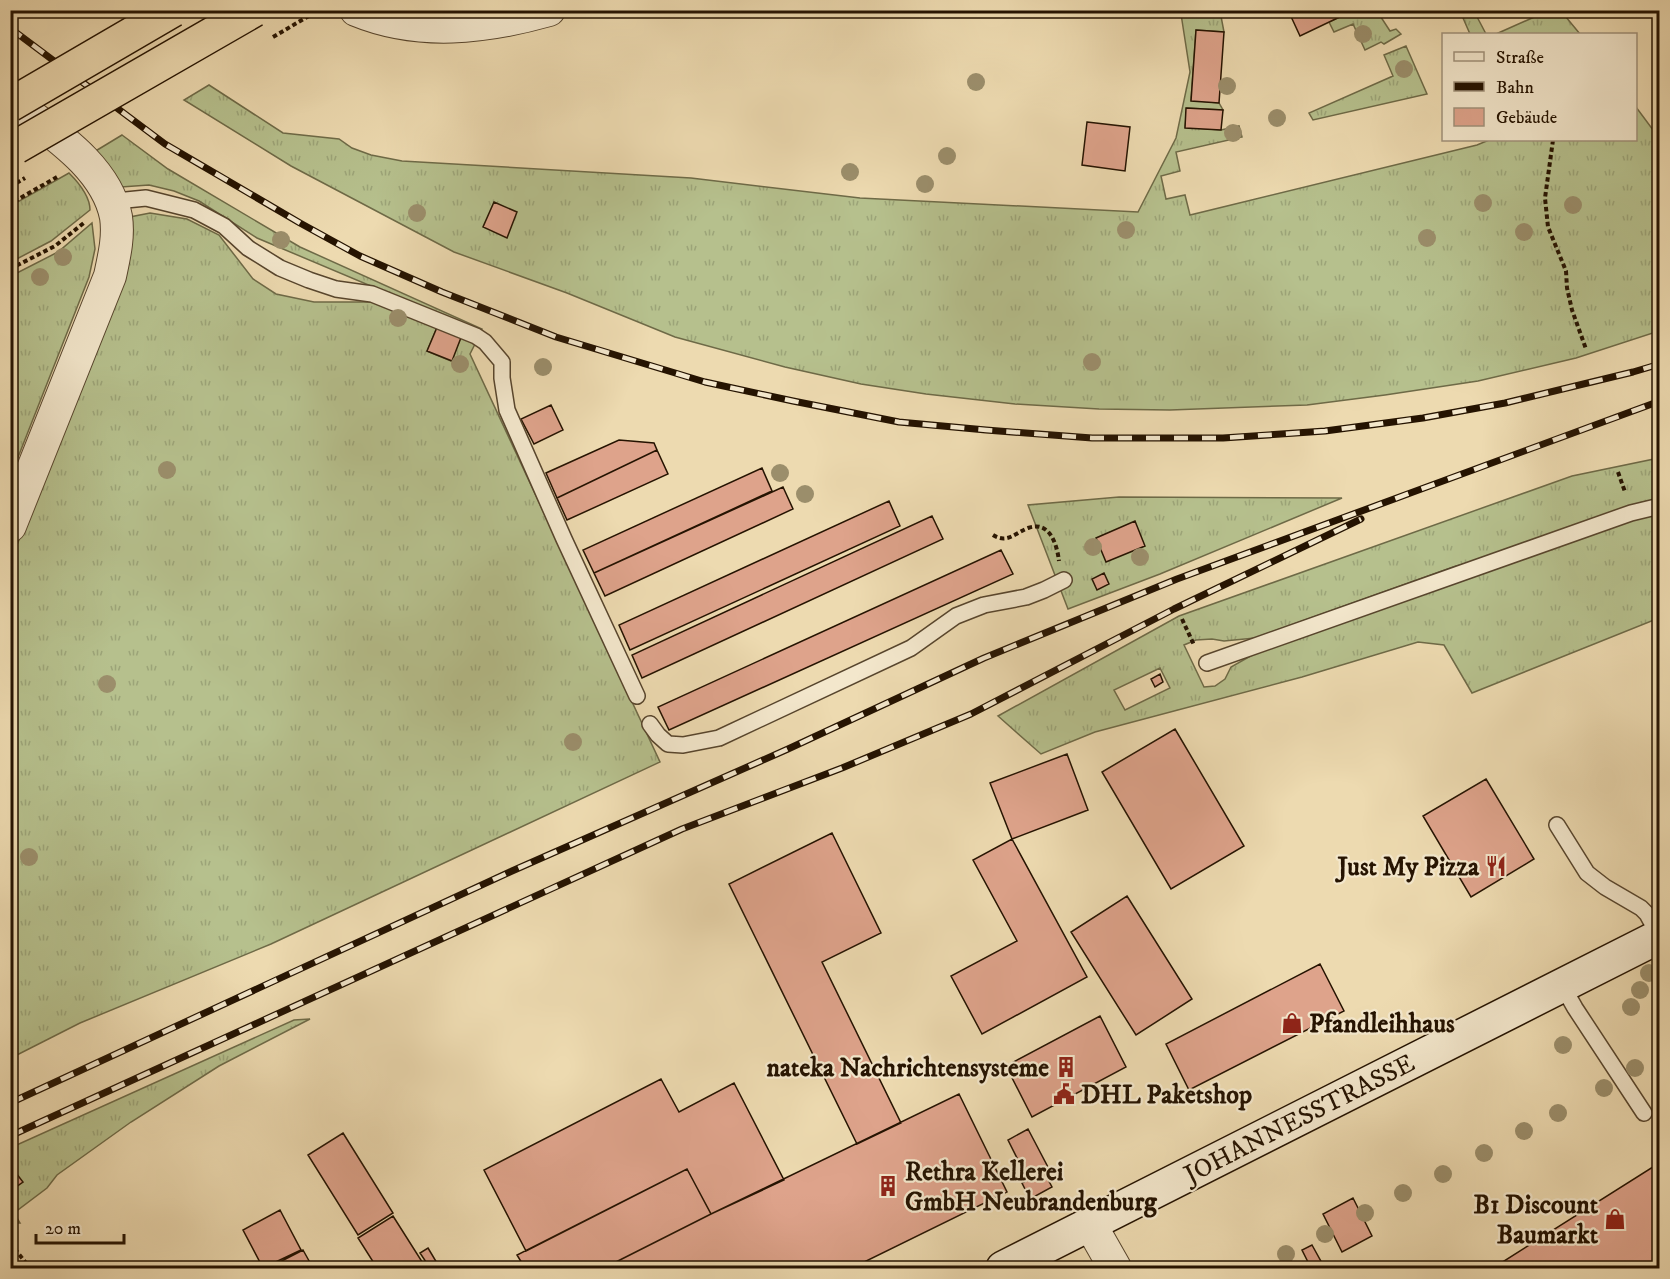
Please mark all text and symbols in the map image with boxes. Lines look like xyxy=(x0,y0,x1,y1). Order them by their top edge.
legend xyxy=(1442,33,1637,141)
text: Straße xyxy=(1496,47,1544,69)
text: Bahn xyxy=(1496,77,1534,99)
text: Gebäude xyxy=(1496,107,1557,129)
place label: Just My Pizza xyxy=(1334,851,1480,884)
restaurant icon: Just My Pizza xyxy=(1484,854,1508,878)
place label: Pfandleihhaus xyxy=(1309,1008,1455,1041)
shop icon: Pfandleihhaus xyxy=(1280,1011,1304,1035)
street label: JOHANNESSTRASSE xyxy=(1177,1047,1420,1193)
place label: nateka Nachrichtensysteme xyxy=(766,1052,1049,1085)
building icon: nateka Nachrichtensysteme xyxy=(1054,1055,1078,1079)
place label: DHL Paketshop xyxy=(1081,1079,1252,1112)
public building icon: DHL Paketshop xyxy=(1052,1082,1076,1106)
place label: Rethra Kellerei GmbH Neubrandenburg xyxy=(905,1156,1158,1219)
building icon: Rethra Kellerei GmbH Neubrandenburg xyxy=(876,1174,900,1198)
place label: B1 Discount Baumarkt xyxy=(1473,1189,1599,1252)
scale bar xyxy=(36,1207,124,1245)
shop icon: B1 Discount Baumarkt xyxy=(1603,1207,1627,1231)
text: 20 m xyxy=(45,1218,81,1240)

